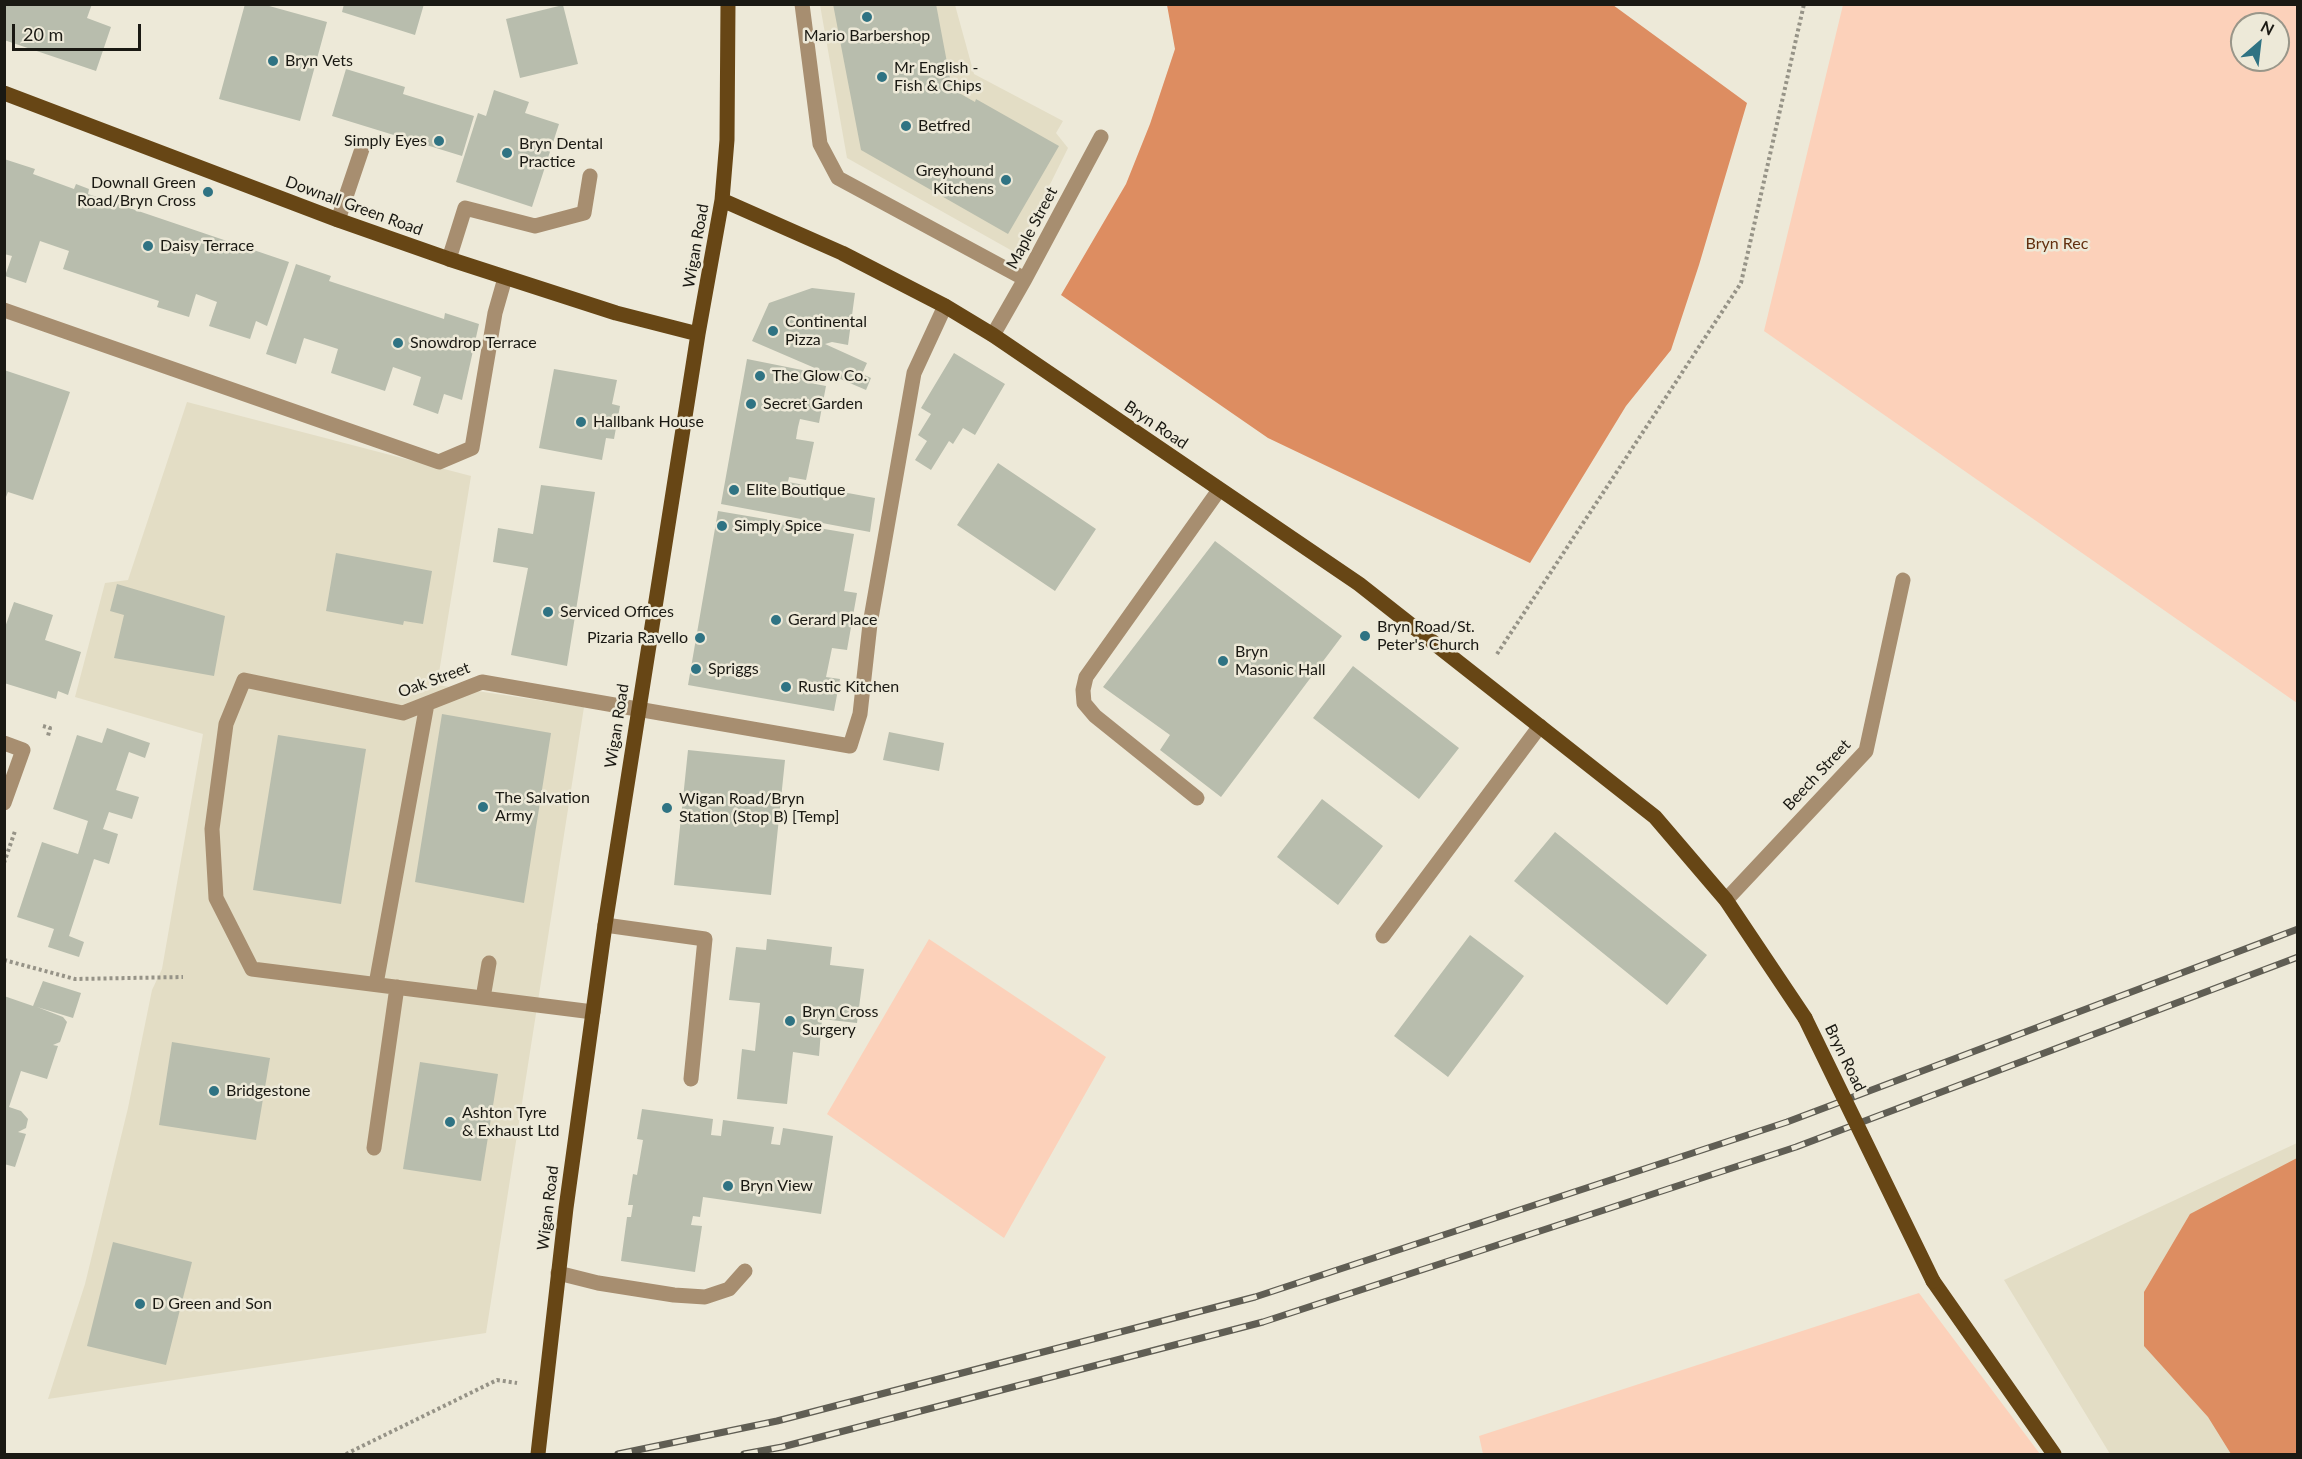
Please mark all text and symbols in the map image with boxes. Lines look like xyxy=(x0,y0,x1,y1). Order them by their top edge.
marker: Mario Barbershop xyxy=(860,10,874,24)
scale bar xyxy=(15,12,144,50)
north arrow xyxy=(2230,12,2290,72)
text: N xyxy=(2258,16,2278,39)
text: 20 m xyxy=(23,23,63,45)
place label: Mario Barbershop xyxy=(804,26,930,46)
place label: Bryn Vets xyxy=(285,51,353,71)
marker: Bryn Vets xyxy=(266,54,280,68)
place label: Mr English - Fish & Chips xyxy=(894,58,982,96)
marker: Mr English - Fish & Chips xyxy=(875,70,889,84)
place label: Betfred xyxy=(918,116,971,136)
marker: Betfred xyxy=(899,119,913,133)
place label: Simply Eyes xyxy=(344,131,427,151)
marker: Simply Eyes xyxy=(432,134,446,148)
place label: Bryn Dental Practice xyxy=(519,134,603,172)
marker: Bryn Dental Practice xyxy=(500,146,514,160)
place label: Greyhound Kitchens xyxy=(916,161,994,199)
street label: Downall Green Road xyxy=(283,172,425,240)
place label: Downall Green Road/Bryn Cross xyxy=(77,173,196,211)
marker: Greyhound Kitchens xyxy=(999,173,1013,187)
street label: Maple Street xyxy=(1002,184,1062,272)
marker: Downall Green Road/Bryn Cross xyxy=(201,185,215,199)
street label: Wigan Road xyxy=(679,202,713,290)
park label: Bryn Rec xyxy=(2026,234,2088,254)
place label: Daisy Terrace xyxy=(160,236,254,256)
marker: Daisy Terrace xyxy=(141,239,155,253)
place label: Continental Pizza xyxy=(785,312,867,350)
marker: Continental Pizza xyxy=(766,324,780,338)
place label: Snowdrop Terrace xyxy=(410,333,537,353)
marker: Snowdrop Terrace xyxy=(391,336,405,350)
place label: The Glow Co. xyxy=(772,366,867,386)
marker: The Glow Co. xyxy=(753,369,767,383)
place label: Secret Garden xyxy=(763,394,863,414)
marker: Secret Garden xyxy=(744,397,758,411)
street label: Bryn Road xyxy=(1120,397,1192,453)
place label: Hallbank House xyxy=(593,412,704,432)
marker: Hallbank House xyxy=(574,415,588,429)
place label: Elite Boutique xyxy=(746,480,845,500)
marker: Elite Boutique xyxy=(727,483,741,497)
place label: Simply Spice xyxy=(734,516,822,536)
marker: Simply Spice xyxy=(715,519,729,533)
place label: Serviced Offices xyxy=(560,602,674,622)
marker: Serviced Offices xyxy=(541,605,555,619)
place label: Gerard Place xyxy=(788,610,877,630)
marker: Gerard Place xyxy=(769,613,783,627)
place label: Bryn Road/St. Peter's Church xyxy=(1377,617,1479,655)
place label: Pizaria Ravello xyxy=(587,628,688,648)
marker: Bryn Road/St. Peter's Church xyxy=(1358,629,1372,643)
marker: Pizaria Ravello xyxy=(693,631,707,645)
place label: Bryn Masonic Hall xyxy=(1235,642,1326,680)
marker: Bryn Masonic Hall xyxy=(1216,654,1230,668)
street label: Oak Street xyxy=(396,658,472,702)
place label: Spriggs xyxy=(708,659,759,679)
marker: Spriggs xyxy=(689,662,703,676)
place label: Rustic Kitchen xyxy=(798,677,899,697)
marker: Rustic Kitchen xyxy=(779,680,793,694)
street label: Wigan Road xyxy=(601,682,633,770)
street label: Beech Street xyxy=(1779,736,1855,814)
place label: The Salvation Army xyxy=(495,788,590,826)
place label: Wigan Road/Bryn Station (Stop B) [Temp] xyxy=(679,789,839,827)
marker: The Salvation Army xyxy=(476,800,490,814)
marker: Wigan Road/Bryn Station (Stop B) [Temp] xyxy=(660,801,674,815)
place label: Bryn Cross Surgery xyxy=(802,1002,878,1040)
marker: Bryn Cross Surgery xyxy=(783,1014,797,1028)
street label: Bryn Road xyxy=(1820,1021,1870,1095)
place label: Bridgestone xyxy=(226,1081,311,1101)
marker: Bridgestone xyxy=(207,1084,221,1098)
place label: Ashton Tyre & Exhaust Ltd xyxy=(462,1103,559,1141)
marker: Ashton Tyre & Exhaust Ltd xyxy=(443,1115,457,1129)
street label: Wigan Road xyxy=(533,1165,563,1251)
place label: Bryn View xyxy=(740,1176,813,1196)
marker: Bryn View xyxy=(721,1179,735,1193)
place label: D Green and Son xyxy=(152,1294,272,1314)
marker: D Green and Son xyxy=(133,1297,147,1311)

